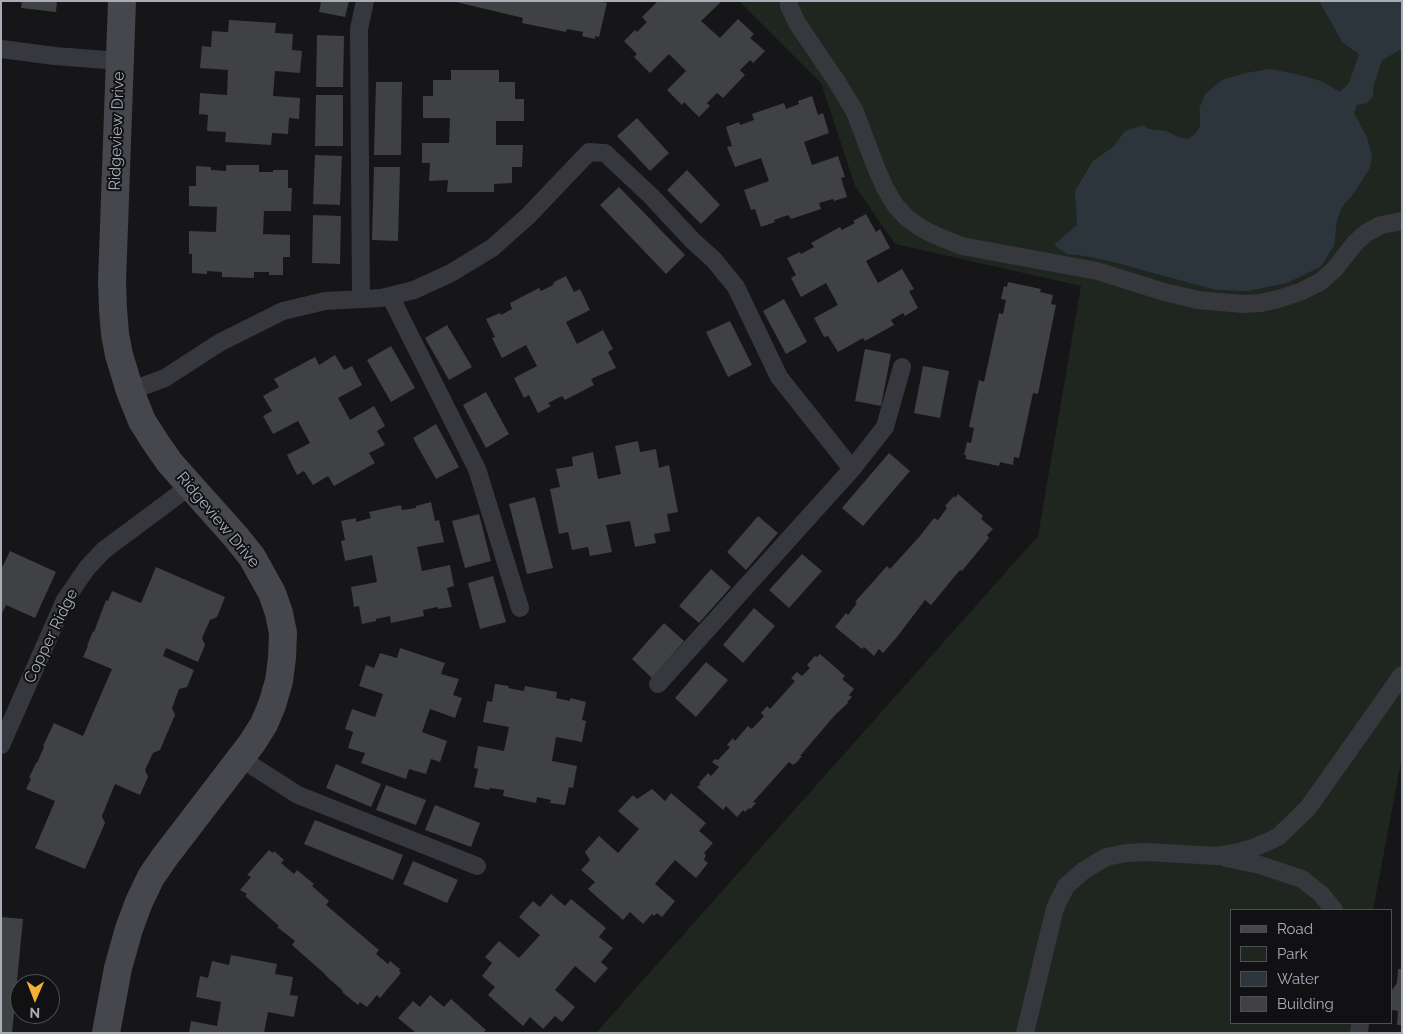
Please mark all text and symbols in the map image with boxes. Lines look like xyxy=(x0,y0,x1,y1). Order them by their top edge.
street label: Ridgeview Drive xyxy=(105,71,129,191)
street label: Ridgeview Drive xyxy=(172,468,264,572)
street label: Copper Ridge xyxy=(20,586,82,686)
legend xyxy=(1230,909,1393,1024)
text: Road xyxy=(1277,920,1313,938)
text: Park xyxy=(1277,945,1308,963)
text: Water xyxy=(1277,970,1319,988)
north arrow xyxy=(10,974,60,1024)
text: Building xyxy=(1277,995,1334,1013)
text: N xyxy=(29,1005,40,1021)

